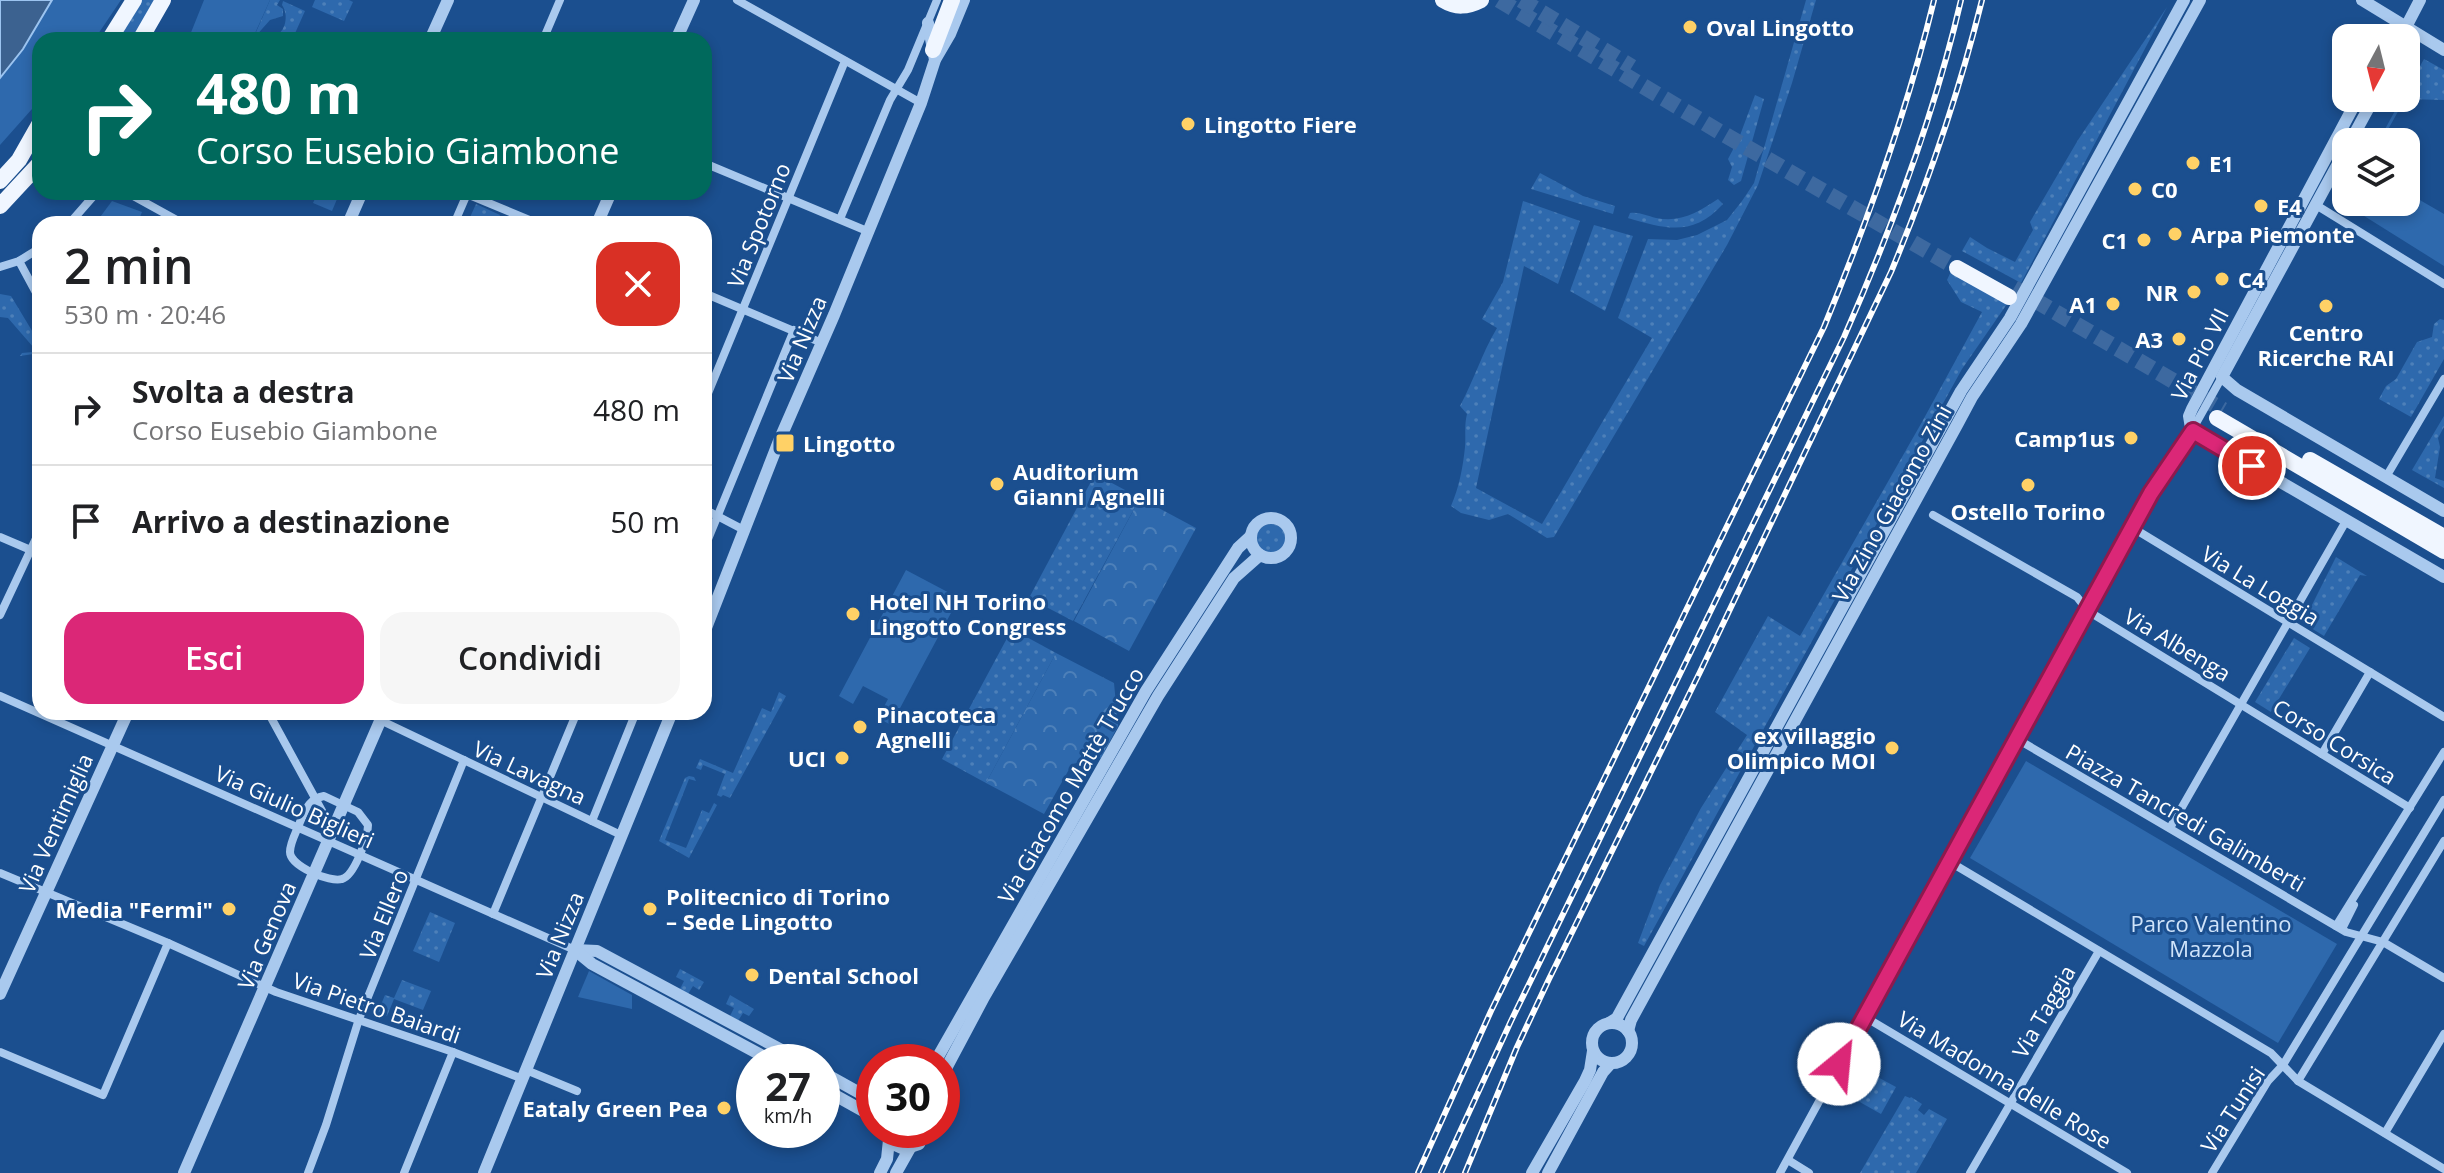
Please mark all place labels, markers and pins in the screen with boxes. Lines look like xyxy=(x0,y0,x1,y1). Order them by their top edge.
place label: Oval Lingotto xyxy=(1706,12,1854,42)
marker: Oval Lingotto xyxy=(1681,18,1699,36)
place label: Lingotto Fiere xyxy=(1204,109,1357,139)
marker: Lingotto Fiere xyxy=(1179,115,1197,133)
place label: E1 xyxy=(2209,148,2234,178)
marker: E1 xyxy=(2184,154,2202,172)
place label: C0 xyxy=(2151,174,2178,204)
marker: C0 xyxy=(2126,180,2144,198)
place label: E4 xyxy=(2277,191,2302,221)
marker: E4 xyxy=(2252,197,2270,215)
place label: Arpa Piemonte xyxy=(2191,219,2355,249)
place label: C1 xyxy=(2101,225,2128,255)
marker: Arpa Piemonte xyxy=(2166,225,2184,243)
marker: C1 xyxy=(2135,231,2153,249)
place label: C4 xyxy=(2238,264,2265,294)
marker: C4 xyxy=(2213,270,2231,288)
place label: NR xyxy=(2146,277,2178,307)
marker: NR xyxy=(2185,283,2203,301)
place label: A1 xyxy=(2069,289,2097,319)
marker: A1 xyxy=(2104,295,2122,313)
marker: Centro Ricerche RAI xyxy=(2317,297,2335,315)
place label: Centro Ricerche RAI xyxy=(2257,317,2395,372)
place label: A3 xyxy=(2135,324,2163,354)
marker: A3 xyxy=(2170,330,2188,348)
place label: Camp1us xyxy=(2014,423,2115,453)
place label: Lingotto xyxy=(803,428,895,458)
marker: Camp1us xyxy=(2122,429,2140,447)
marker: Lingotto xyxy=(774,432,796,454)
pin xyxy=(2218,432,2286,500)
place label: Auditorium Gianni Agnelli xyxy=(1013,456,1166,511)
marker: Auditorium Gianni Agnelli xyxy=(988,475,1006,493)
marker: Ostello Torino xyxy=(2019,476,2037,494)
place label: Ostello Torino xyxy=(1951,496,2105,526)
place label: Hotel NH Torino Lingotto Congress xyxy=(869,586,1067,641)
marker: Hotel NH Torino Lingotto Congress xyxy=(844,605,862,623)
place label: Pinacoteca Agnelli xyxy=(876,699,996,754)
marker: Pinacoteca Agnelli xyxy=(851,718,869,736)
place label: ex villaggio Olimpico MOI xyxy=(1727,720,1876,775)
marker: ex villaggio Olimpico MOI xyxy=(1883,739,1901,757)
place label: UCI xyxy=(788,743,826,773)
marker: UCI xyxy=(833,749,851,767)
place label: Politecnico di Torino – Sede Lingotto xyxy=(666,881,890,936)
place label: Media "Fermi" xyxy=(55,894,213,924)
marker: Media "Fermi" xyxy=(220,900,238,918)
marker: Politecnico di Torino – Sede Lingotto xyxy=(641,900,659,918)
place label: Dental School xyxy=(768,960,919,990)
marker: Dental School xyxy=(743,966,761,984)
place label: Eataly Green Pea xyxy=(522,1093,708,1123)
marker: Eataly Green Pea xyxy=(715,1099,733,1117)

